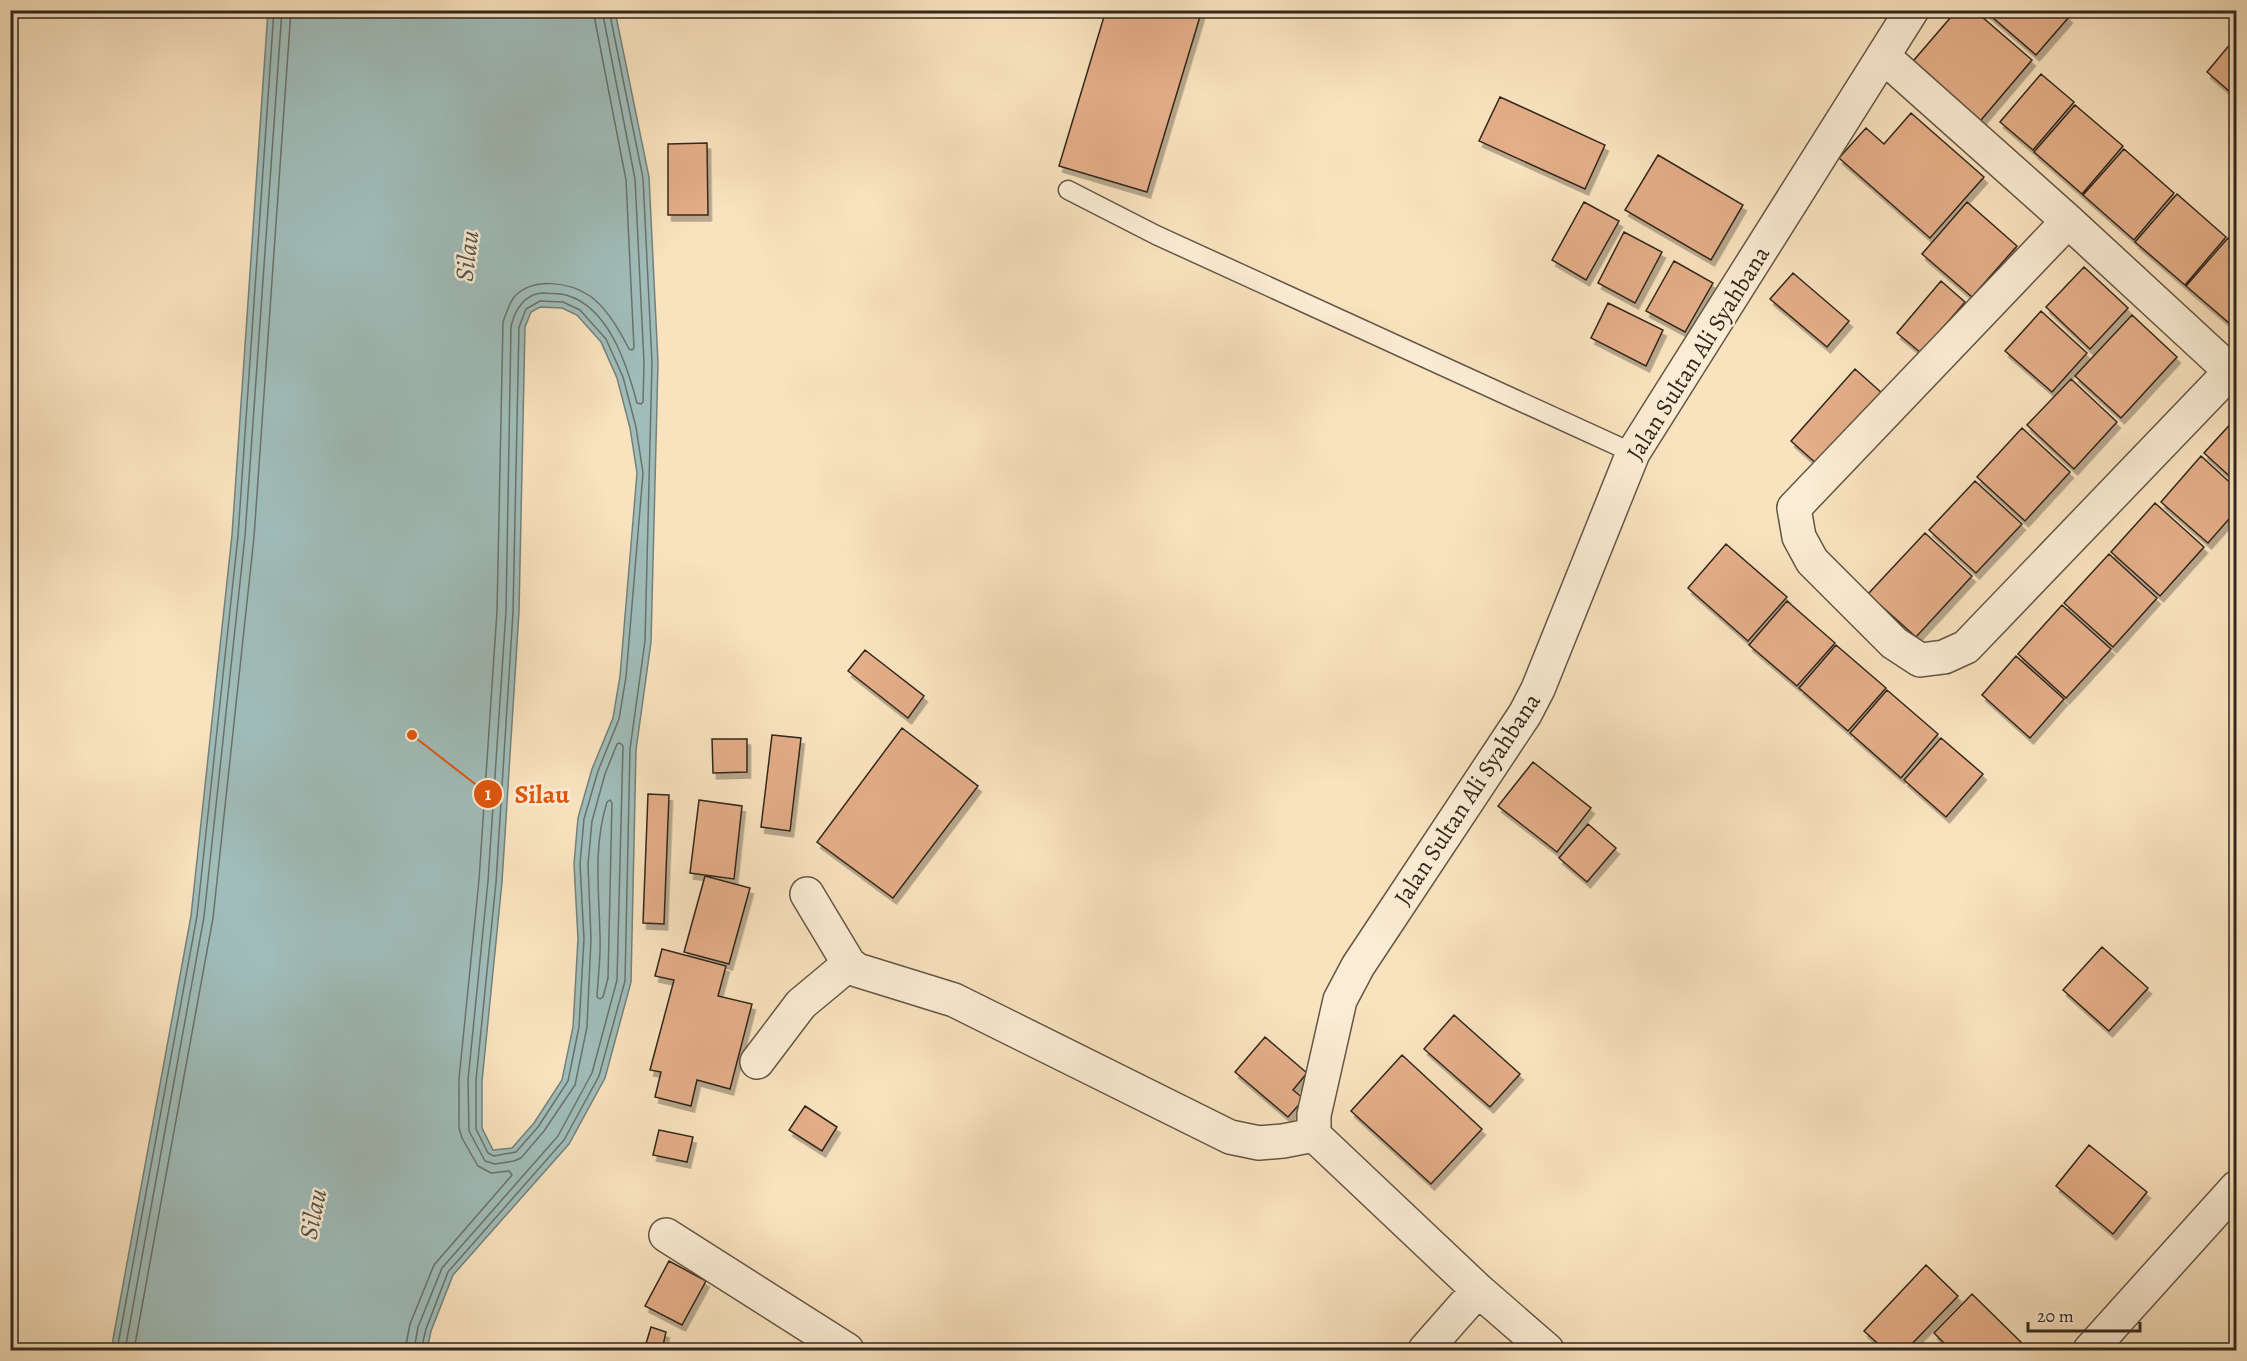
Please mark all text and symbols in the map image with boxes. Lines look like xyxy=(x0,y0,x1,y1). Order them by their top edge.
water label: Silau xyxy=(447,228,488,283)
street label: Jalan Sultan Ali Syahbana xyxy=(1619,239,1777,466)
street label: Jalan Sultan Ali Syahbana xyxy=(1386,686,1548,911)
callout: Silau xyxy=(473,772,582,816)
text: Silau xyxy=(515,777,570,812)
text: 1 xyxy=(485,782,492,806)
water label: Silau xyxy=(291,1185,335,1243)
scale bar xyxy=(2028,1295,2140,1333)
text: 20 m xyxy=(2037,1304,2074,1328)

